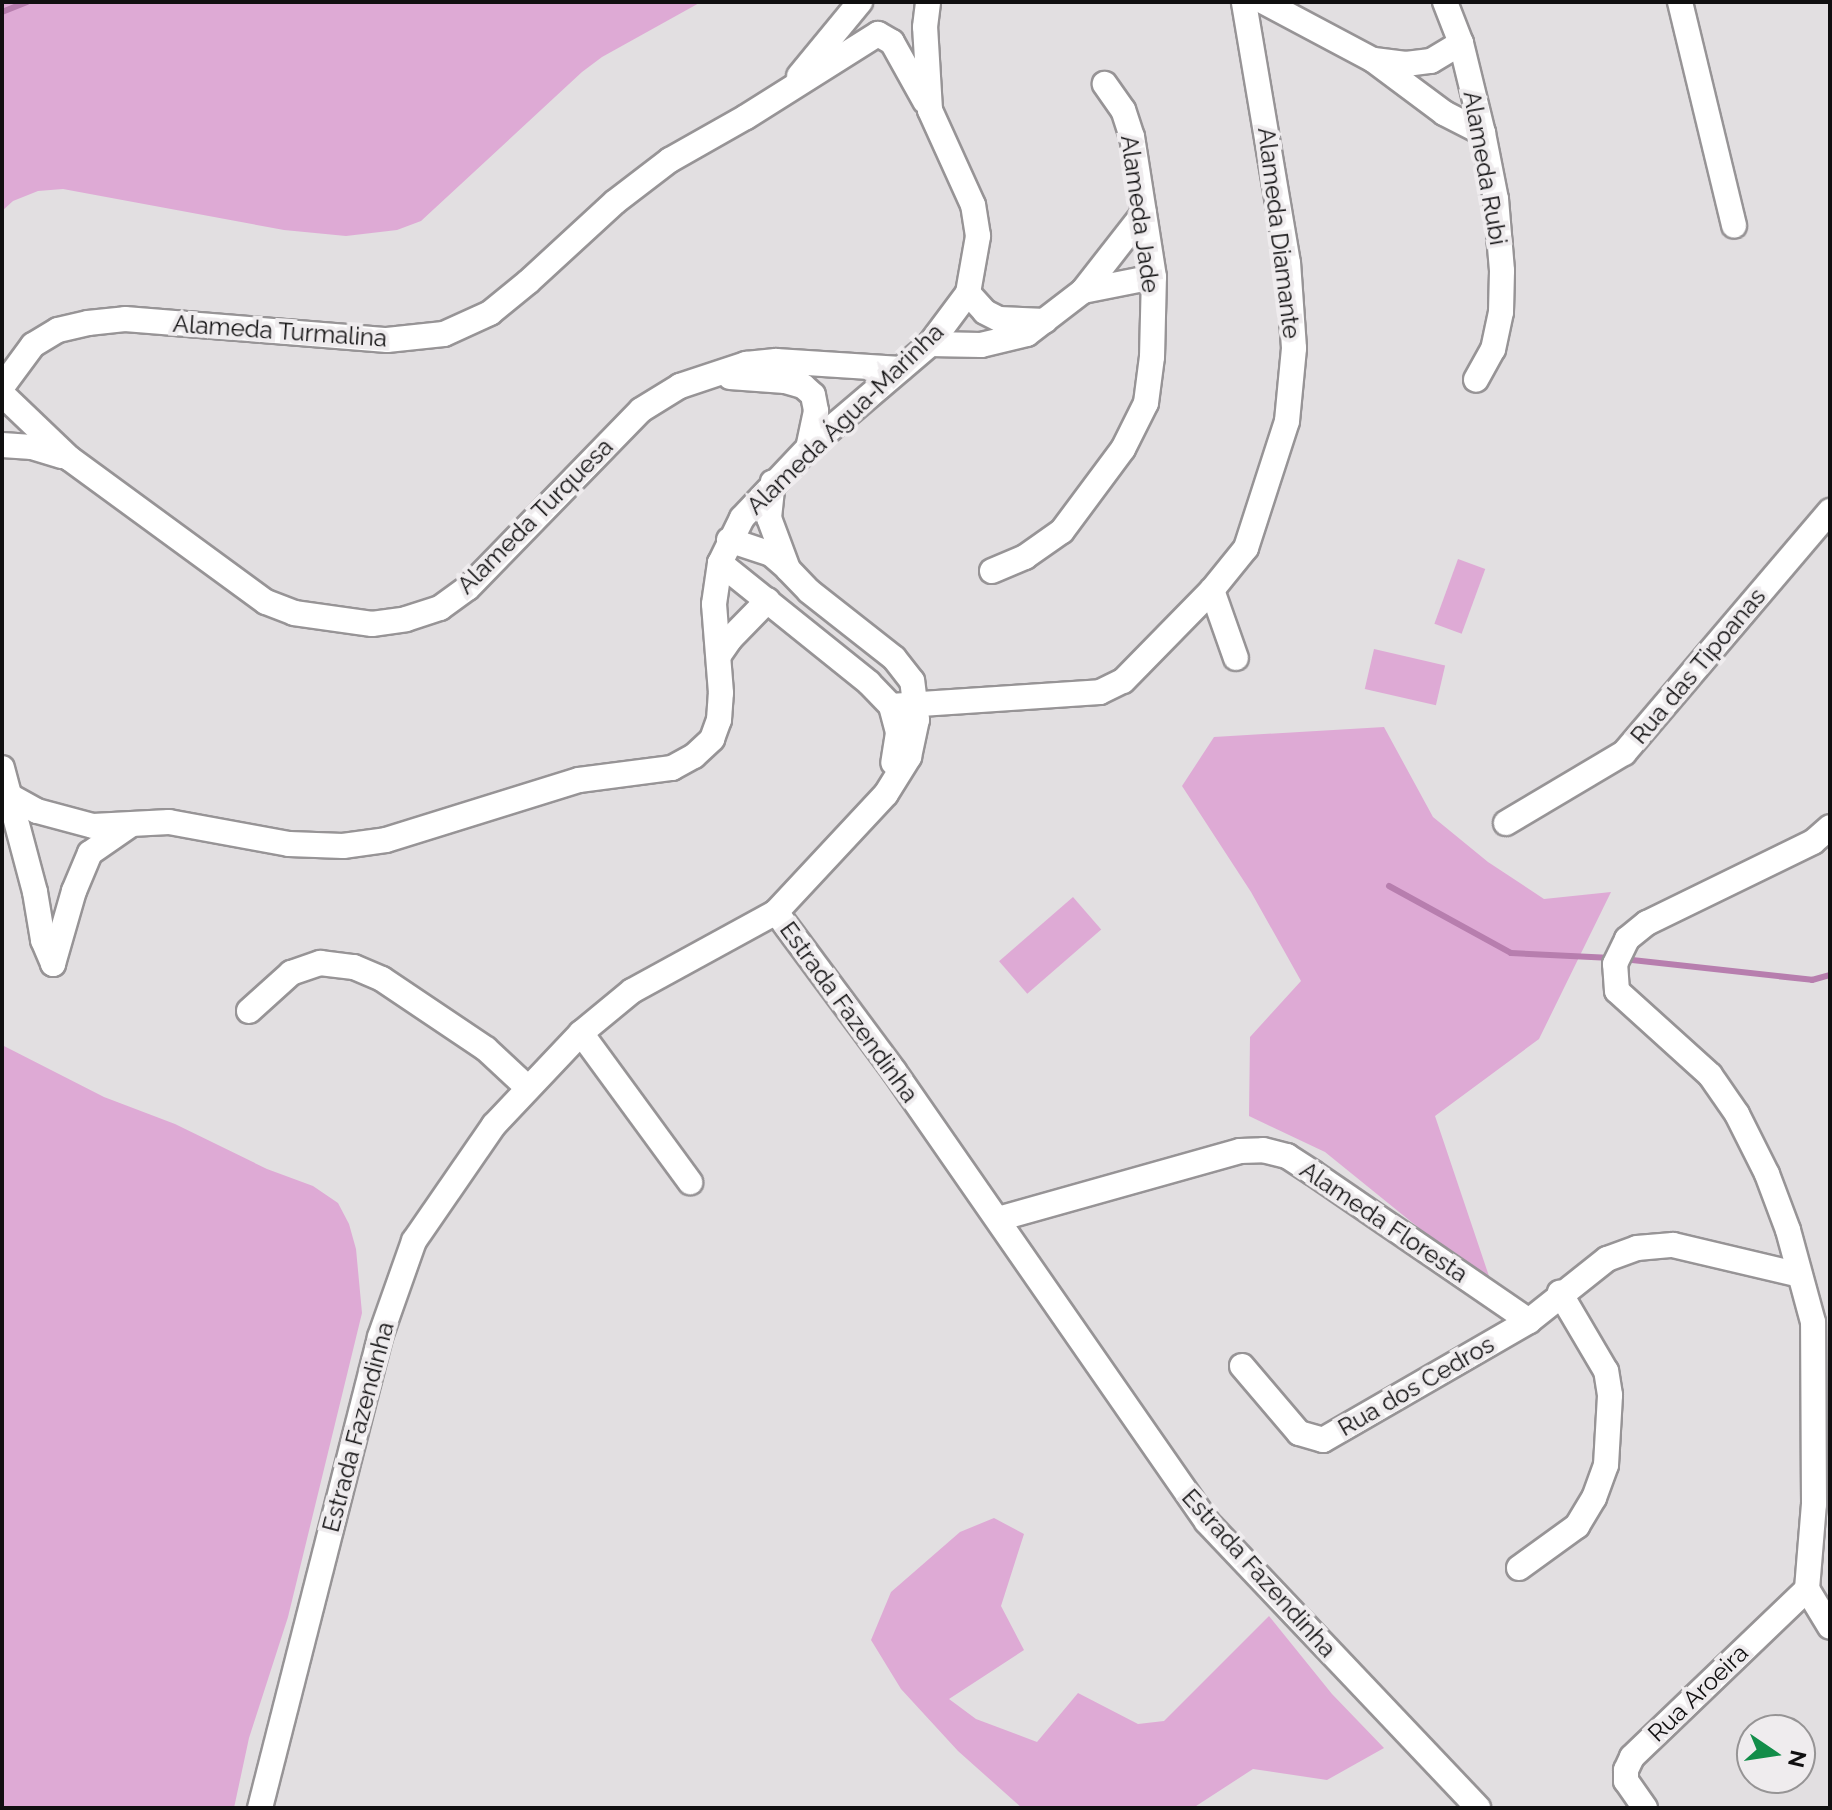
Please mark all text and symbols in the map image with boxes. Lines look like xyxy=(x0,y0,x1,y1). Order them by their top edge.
street label: Alameda Rubi xyxy=(1457,89,1513,247)
street label: Alameda Diamante xyxy=(1252,126,1306,340)
street label: Alameda Jade xyxy=(1115,133,1165,295)
street label: Alameda Turmalina xyxy=(172,309,388,353)
street label: Alameda Água-Marinha xyxy=(740,317,950,521)
street label: Alameda Turquesa xyxy=(451,432,619,600)
street label: Rua das Tipoanas xyxy=(1624,582,1772,750)
street label: Estrada Fazendinha xyxy=(774,916,924,1108)
street label: Alameda Floresta xyxy=(1295,1155,1473,1289)
street label: Estrada Fazendinha xyxy=(316,1319,400,1535)
street label: Rua dos Cedros xyxy=(1333,1330,1499,1442)
street label: Estrada Fazendinha xyxy=(1176,1483,1342,1663)
street label: Rua Aroeira xyxy=(1642,1638,1754,1748)
north arrow xyxy=(1736,1714,1816,1794)
text: N xyxy=(1783,1748,1812,1770)

